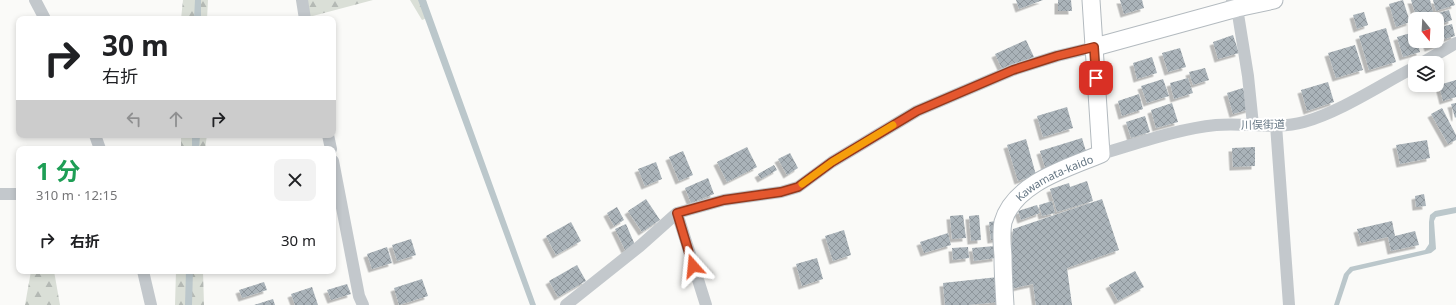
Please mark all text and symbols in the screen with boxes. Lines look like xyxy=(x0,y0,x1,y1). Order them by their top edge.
north arrow xyxy=(1408,12,1444,48)
map controls xyxy=(1408,12,1444,92)
text: 30 m xyxy=(102,26,169,64)
icon: right xyxy=(36,32,88,84)
button: layers xyxy=(1408,56,1444,92)
pin xyxy=(1079,61,1113,95)
text: 右折 xyxy=(102,64,138,88)
icon: arrive xyxy=(1085,67,1107,89)
icon: left xyxy=(123,108,145,130)
icon: ahead xyxy=(165,108,187,130)
icon: right xyxy=(207,108,229,130)
street label: 川俣街道 xyxy=(1241,116,1285,132)
street label: Kawamata-kaido xyxy=(1012,150,1095,204)
text: 1 分 xyxy=(36,154,80,187)
button: close xyxy=(274,159,316,201)
text: 310 m · 12:15 xyxy=(36,186,117,204)
icon: right xyxy=(36,229,58,251)
text: 30 m xyxy=(281,230,316,250)
text: 右折 xyxy=(70,231,100,251)
position arrow xyxy=(672,245,714,287)

